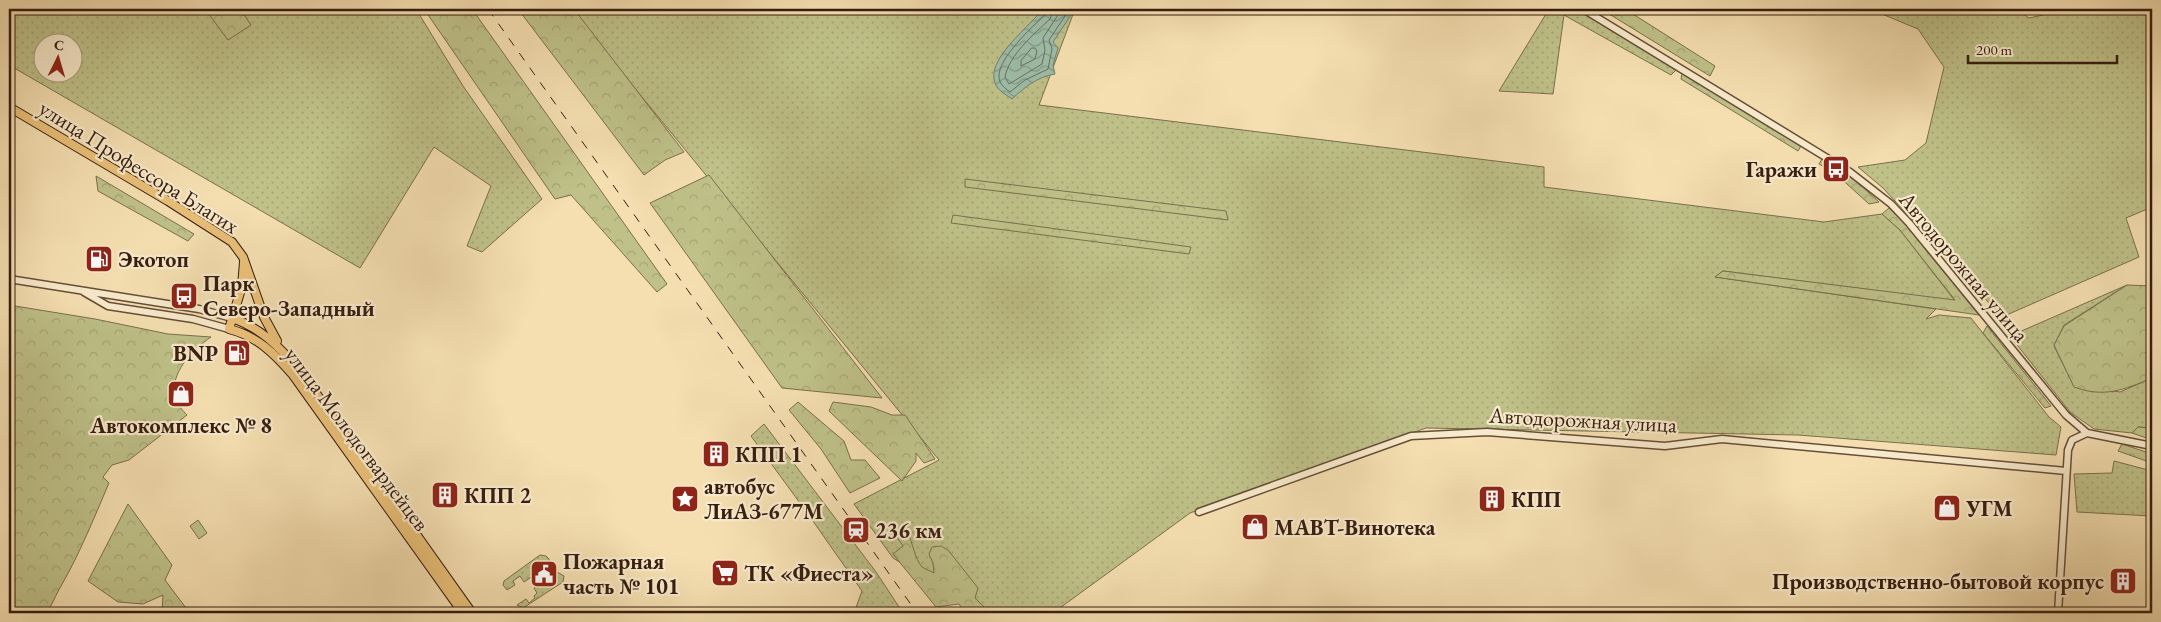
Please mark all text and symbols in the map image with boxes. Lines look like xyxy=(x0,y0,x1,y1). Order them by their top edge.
north arrow xyxy=(32,32,82,82)
scale bar xyxy=(1968,32,2117,64)
text: С xyxy=(53,36,65,54)
text: 200 m xyxy=(1976,40,2013,59)
street label: улица Профессора Благих xyxy=(33,94,245,241)
bus stop icon: Гаражи xyxy=(1821,154,1851,184)
place label: Гаражи xyxy=(1746,155,1817,184)
street label: Автодорожная улица xyxy=(1892,185,2036,348)
fuel station icon: Экотоп xyxy=(84,244,114,274)
place label: Экотоп xyxy=(118,245,189,274)
place label: Парк Северо-Западный xyxy=(203,269,375,323)
bus stop icon: Парк Северо-Западный xyxy=(169,281,199,311)
fuel station icon: BNP xyxy=(222,338,252,368)
place label: BNP xyxy=(173,339,218,368)
street label: улица Молодогвардейцев xyxy=(278,341,436,537)
shop icon: Автокомплекс № 8 xyxy=(166,379,196,409)
street label: Автодорожная улица xyxy=(1487,401,1678,439)
place label: Автокомплекс № 8 xyxy=(89,411,272,440)
building icon: КПП 1 xyxy=(701,439,731,469)
place label: КПП 1 xyxy=(735,440,802,469)
place label: автобус ЛиАЗ-677М xyxy=(704,472,823,526)
building icon: КПП 2 xyxy=(430,480,460,510)
place label: КПП 2 xyxy=(464,481,531,510)
place icon: автобус ЛиАЗ-677М xyxy=(670,484,700,514)
building icon: КПП xyxy=(1477,484,1507,514)
place label: КПП xyxy=(1511,485,1561,514)
shop icon: УГМ xyxy=(1932,493,1962,523)
place label: УГМ xyxy=(1965,494,2013,523)
shop icon: МАВТ-Винотека xyxy=(1240,512,1270,542)
place label: МАВТ-Винотека xyxy=(1274,513,1436,542)
station icon: 236 км xyxy=(841,515,871,545)
place label: 236 км xyxy=(875,516,942,545)
place label: Пожарная часть № 101 xyxy=(563,547,679,601)
supermarket icon: ТК «Фиеста» xyxy=(710,558,740,588)
public building icon: Пожарная часть № 101 xyxy=(529,559,559,589)
place label: ТК «Фиеста» xyxy=(744,559,874,588)
building icon: Производственно-бытовой корпус xyxy=(2108,566,2138,596)
place label: Производственно-бытовой корпус xyxy=(1772,567,2104,596)

